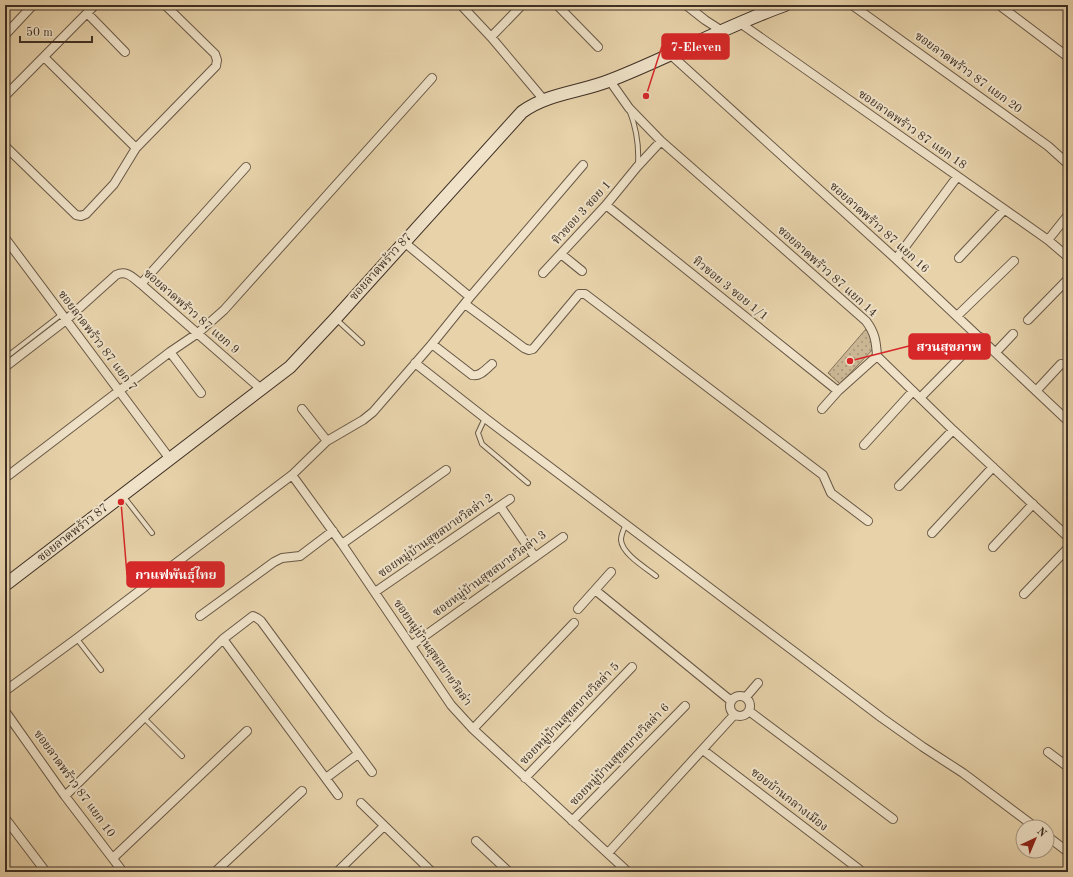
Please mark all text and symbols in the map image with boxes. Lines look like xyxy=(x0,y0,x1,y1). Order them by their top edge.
scale bar xyxy=(20,18,92,44)
text: 50 m xyxy=(26,26,53,39)
street label: ซอยลาดพร้าว 87 แยก 20 xyxy=(912,29,1025,116)
callout: 7-Eleven xyxy=(662,34,729,59)
text: 7-Eleven xyxy=(671,41,722,54)
street label: ซอยลาดพร้าว 87 แยก 18 xyxy=(856,86,970,172)
street label: ทิวซอย 3 ซอย 1 xyxy=(549,178,614,247)
street label: ซอยลาดพร้าว 87 แยก 16 xyxy=(827,179,932,276)
street label: ซอยลาดพร้าว 87 แยก 14 xyxy=(775,223,880,320)
street label: ซอยลาดพร้าว 87 xyxy=(346,230,414,303)
street label: ทิวซอย 3 ซอย 1/1 xyxy=(690,253,771,323)
street label: ซอยลาดพร้าว 87 แยก 9 xyxy=(141,266,242,357)
street label: ซอยลาดพร้าว 87 แยก 7 xyxy=(55,287,140,393)
callout: สวนสุขภาพ xyxy=(909,334,990,359)
text: สวนสุขภาพ xyxy=(917,341,981,355)
street label: ซอยหมู่บ้านสุขสบายวิลล่า 2 xyxy=(375,490,496,581)
street label: ซอยลาดพร้าว 87 xyxy=(34,500,111,564)
street label: ซอยหมู่บ้านสุขสบายวิลล่า 3 xyxy=(430,527,550,620)
callout: กาแฟพันธ์ุไทย xyxy=(127,562,224,587)
text: กาแฟพันธ์ุไทย xyxy=(135,566,217,583)
street label: ซอยหมู่บ้านสุขสบายวิลล่า xyxy=(390,597,475,709)
street label: ซอยหมู่บ้านสุขสบายวิลล่า 5 xyxy=(517,659,623,768)
street label: ซอยหมู่บ้านสุขสบายวิลล่า 6 xyxy=(567,700,673,809)
street label: ซอยลาดพร้าว 87 แยก 10 xyxy=(31,727,118,840)
street label: ซอยบ้านกลางเมือง xyxy=(748,765,831,834)
north arrow xyxy=(1015,819,1055,859)
text: N xyxy=(1034,826,1048,840)

